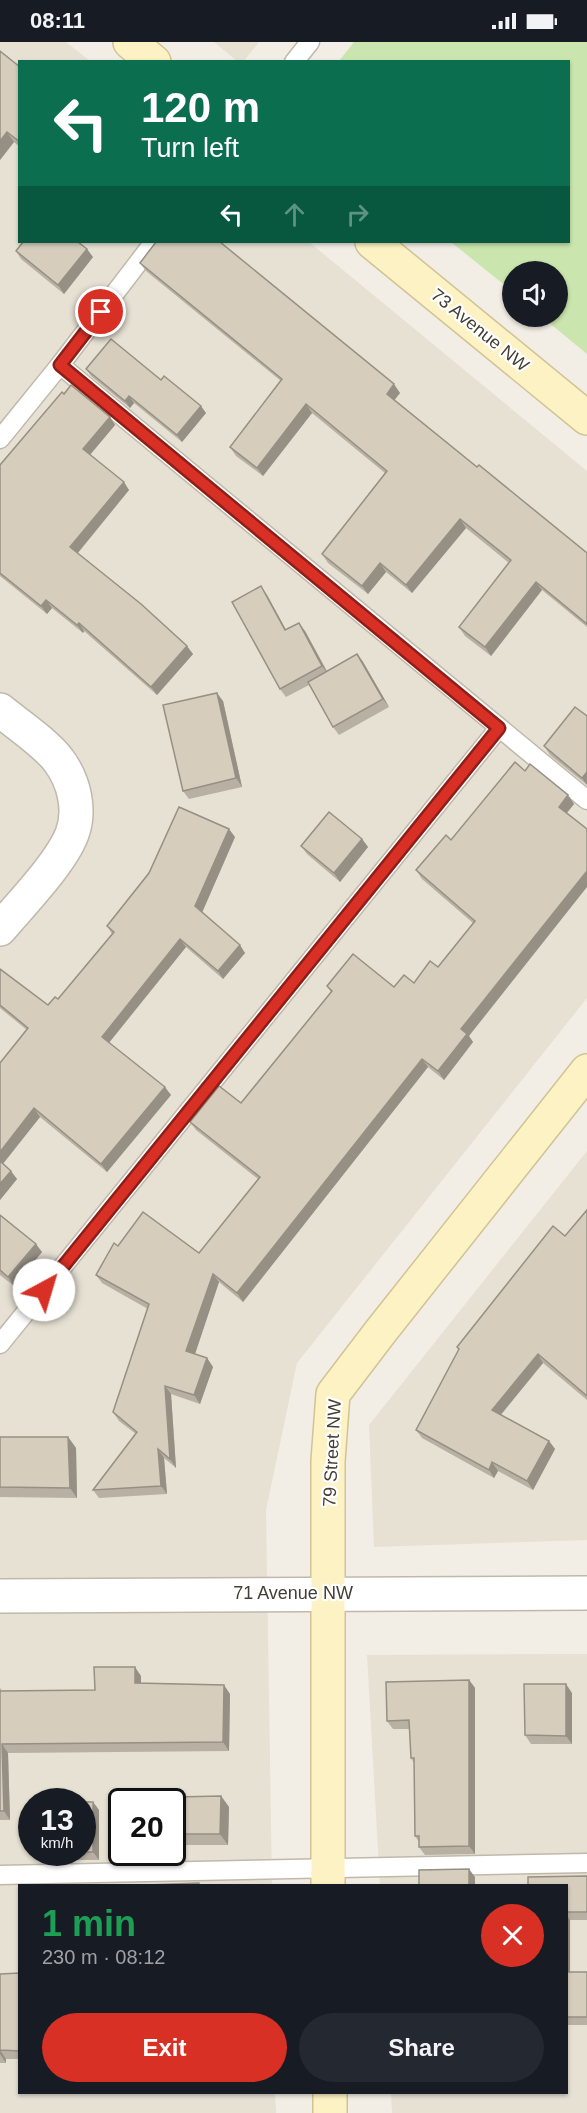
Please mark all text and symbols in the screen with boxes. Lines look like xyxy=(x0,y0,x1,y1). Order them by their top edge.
text: 08:11 xyxy=(30,8,85,33)
icon: left xyxy=(42,84,120,162)
text: 120 m xyxy=(141,84,260,131)
text: Turn left xyxy=(141,133,239,163)
icon: left xyxy=(215,198,248,231)
icon: ahead xyxy=(278,198,311,231)
icon: right xyxy=(341,198,374,231)
map controls xyxy=(502,261,568,327)
button: sound xyxy=(502,261,568,327)
street label: 73 Avenue NW xyxy=(427,285,533,375)
pin xyxy=(75,286,126,337)
icon: arrive xyxy=(84,295,117,328)
position arrow xyxy=(12,1258,76,1322)
street label: 79 Street NW xyxy=(319,1399,345,1507)
street label: 71 Avenue NW xyxy=(233,1583,353,1603)
speed limit sign: 20 xyxy=(108,1788,186,1866)
text: 13 xyxy=(40,1803,74,1836)
text: km/h xyxy=(41,1834,73,1851)
text: 1 min xyxy=(42,1903,136,1944)
button: close xyxy=(481,1904,544,1967)
text: 230 m · 08:12 xyxy=(42,1946,165,1968)
button: Exit xyxy=(42,2013,287,2082)
button: Share xyxy=(299,2013,544,2082)

